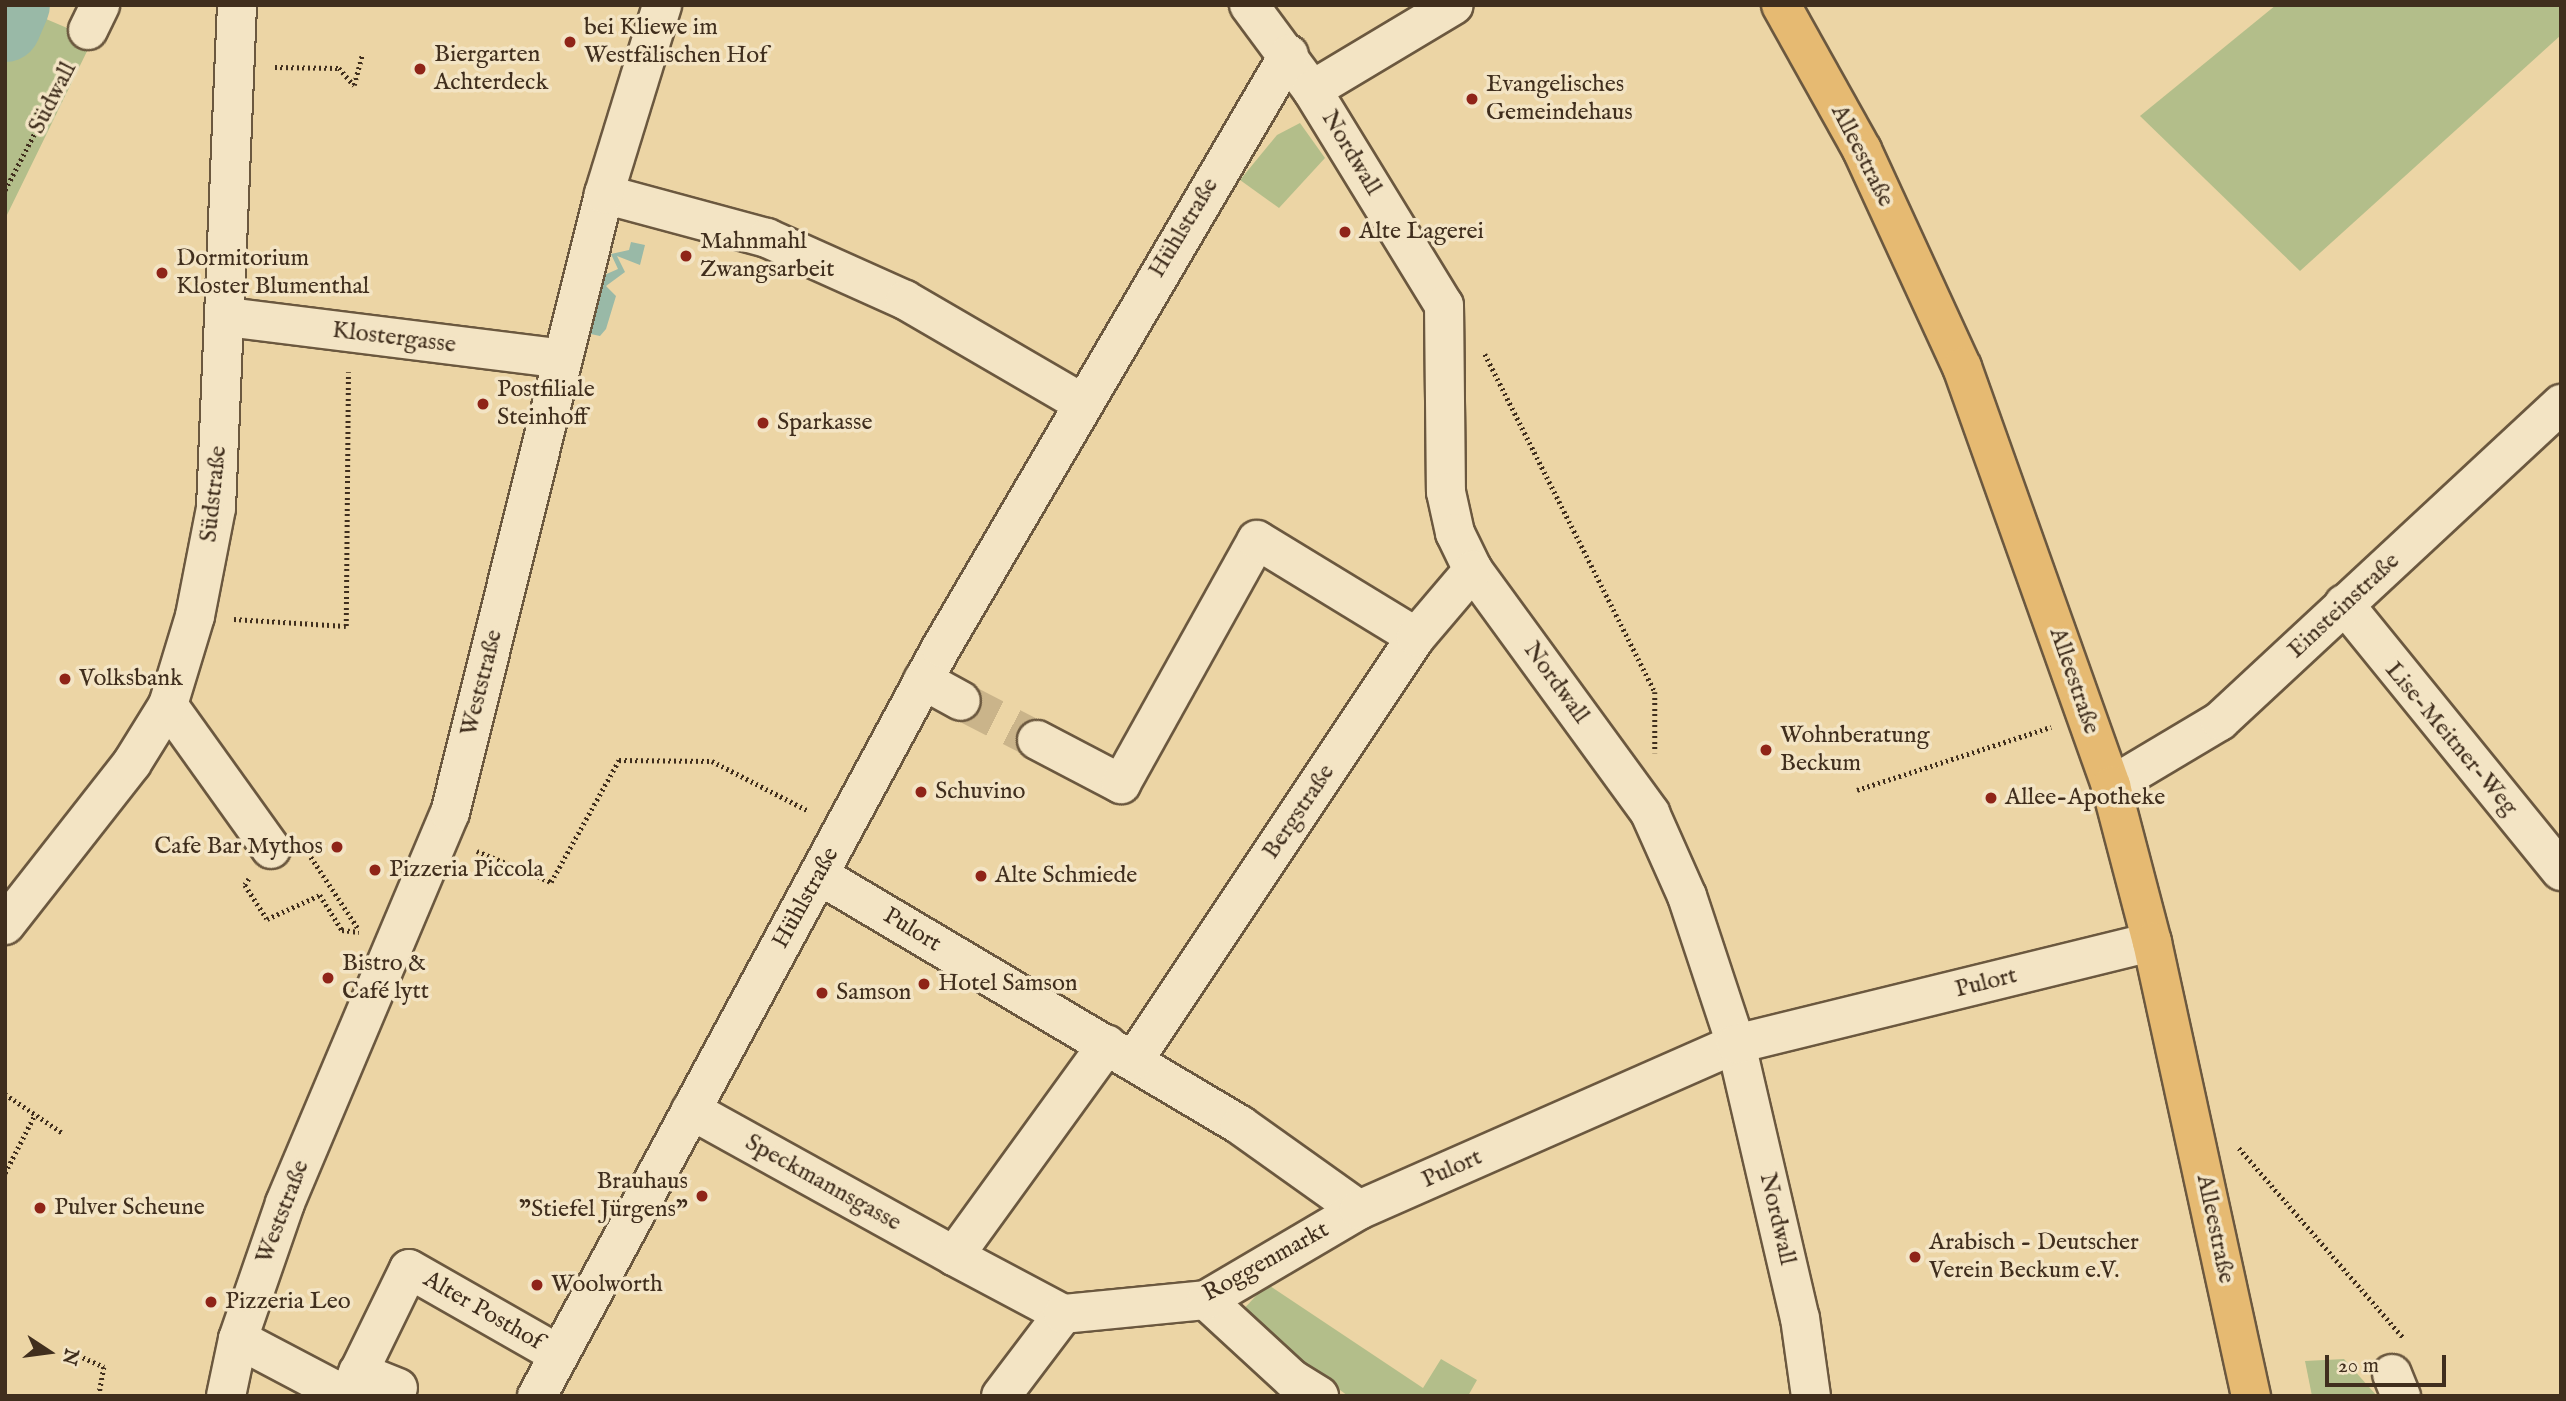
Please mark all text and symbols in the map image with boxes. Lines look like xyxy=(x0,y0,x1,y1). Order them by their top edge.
place label: bei Kliewe im Westfälischen Hof xyxy=(584,14,768,70)
marker: bei Kliewe im Westfälischen Hof xyxy=(562,34,578,50)
place label: Biergarten Achterdeck xyxy=(434,41,548,97)
street label: Südwall xyxy=(23,57,83,139)
marker: Biergarten Achterdeck xyxy=(412,61,428,77)
place label: Evangelisches Gemeindehaus xyxy=(1486,71,1633,127)
marker: Evangelisches Gemeindehaus xyxy=(1464,91,1480,107)
street label: Alleestraße xyxy=(1824,100,1900,212)
street label: Nordwall xyxy=(1315,105,1387,201)
street label: Hühlstraße xyxy=(1143,173,1225,283)
place label: Alte Lagerei xyxy=(1359,218,1484,246)
marker: Alte Lagerei xyxy=(1337,224,1353,240)
place label: Mahnmahl Zwangsarbeit xyxy=(700,228,834,284)
place label: Dormitorium Kloster Blumenthal xyxy=(176,245,369,301)
marker: Mahnmahl Zwangsarbeit xyxy=(678,248,694,264)
marker: Dormitorium Kloster Blumenthal xyxy=(154,265,170,281)
street label: Klostergasse xyxy=(330,316,458,360)
place label: Postfiliale Steinhoff xyxy=(497,376,595,432)
marker: Postfiliale Steinhoff xyxy=(475,396,491,412)
place label: Sparkasse xyxy=(777,409,873,437)
marker: Sparkasse xyxy=(755,415,771,431)
street label: Südstraße xyxy=(195,444,233,544)
street label: Einsteinstraße xyxy=(2282,547,2406,665)
street label: Alleestraße xyxy=(2042,624,2106,738)
street label: Weststraße xyxy=(455,627,509,739)
street label: Nordwall xyxy=(1517,637,1595,729)
street label: Lise-Meitner-Weg xyxy=(2378,656,2524,822)
place label: Volksbank xyxy=(79,665,183,693)
marker: Volksbank xyxy=(57,671,73,687)
place label: Wohnberatung Beckum xyxy=(1780,722,1929,778)
marker: Wohnberatung Beckum xyxy=(1758,742,1774,758)
street label: Bergstraße xyxy=(1257,759,1341,865)
place label: Schuvino xyxy=(935,778,1025,806)
marker: Schuvino xyxy=(913,784,929,800)
place label: Allee-Apotheke xyxy=(2005,784,2165,812)
marker: Allee-Apotheke xyxy=(1983,790,1999,806)
place label: Cafe Bar Mythos xyxy=(154,833,323,861)
marker: Cafe Bar Mythos xyxy=(329,839,345,855)
street label: Hühlstraße xyxy=(766,842,846,954)
place label: Pizzeria Piccola xyxy=(389,856,544,884)
marker: Pizzeria Piccola xyxy=(367,862,383,878)
place label: Alte Schmiede xyxy=(995,862,1137,890)
marker: Alte Schmiede xyxy=(973,868,989,884)
street label: Pulort xyxy=(878,902,946,958)
place label: Bistro & Café lytt xyxy=(342,950,429,1006)
street label: Pulort xyxy=(1952,961,2020,1005)
marker: Bistro & Café lytt xyxy=(320,970,336,986)
place label: Hotel Samson xyxy=(938,970,1078,998)
marker: Hotel Samson xyxy=(916,976,932,992)
place label: Samson xyxy=(836,979,911,1007)
marker: Samson xyxy=(814,985,830,1001)
street label: Speckmannsgasse xyxy=(740,1128,906,1238)
street label: Pulort xyxy=(1418,1143,1486,1195)
street label: Weststraße xyxy=(250,1156,316,1268)
place label: Brauhaus "Stiefel Jürgens" xyxy=(519,1168,688,1224)
street label: Nordwall xyxy=(1752,1170,1802,1268)
street label: Alleestraße xyxy=(2189,1172,2241,1286)
marker: Brauhaus "Stiefel Jürgens" xyxy=(694,1188,710,1204)
place label: Pulver Scheune xyxy=(54,1194,205,1222)
marker: Pulver Scheune xyxy=(32,1200,48,1216)
street label: Roggenmarkt xyxy=(1198,1216,1334,1308)
place label: Arabisch - Deutscher Verein Beckum e.V. xyxy=(1929,1229,2139,1285)
marker: Arabisch - Deutscher Verein Beckum e.V. xyxy=(1907,1249,1923,1265)
street label: Alter Posthof xyxy=(418,1265,548,1357)
place label: Woolworth xyxy=(551,1271,663,1299)
marker: Woolworth xyxy=(529,1277,545,1293)
place label: Pizzeria Leo xyxy=(225,1288,351,1316)
marker: Pizzeria Leo xyxy=(203,1294,219,1310)
north arrow xyxy=(14,1317,84,1387)
scale bar xyxy=(2328,1342,2449,1386)
text: N xyxy=(56,1346,83,1367)
text: 20 m xyxy=(2338,1353,2379,1380)

